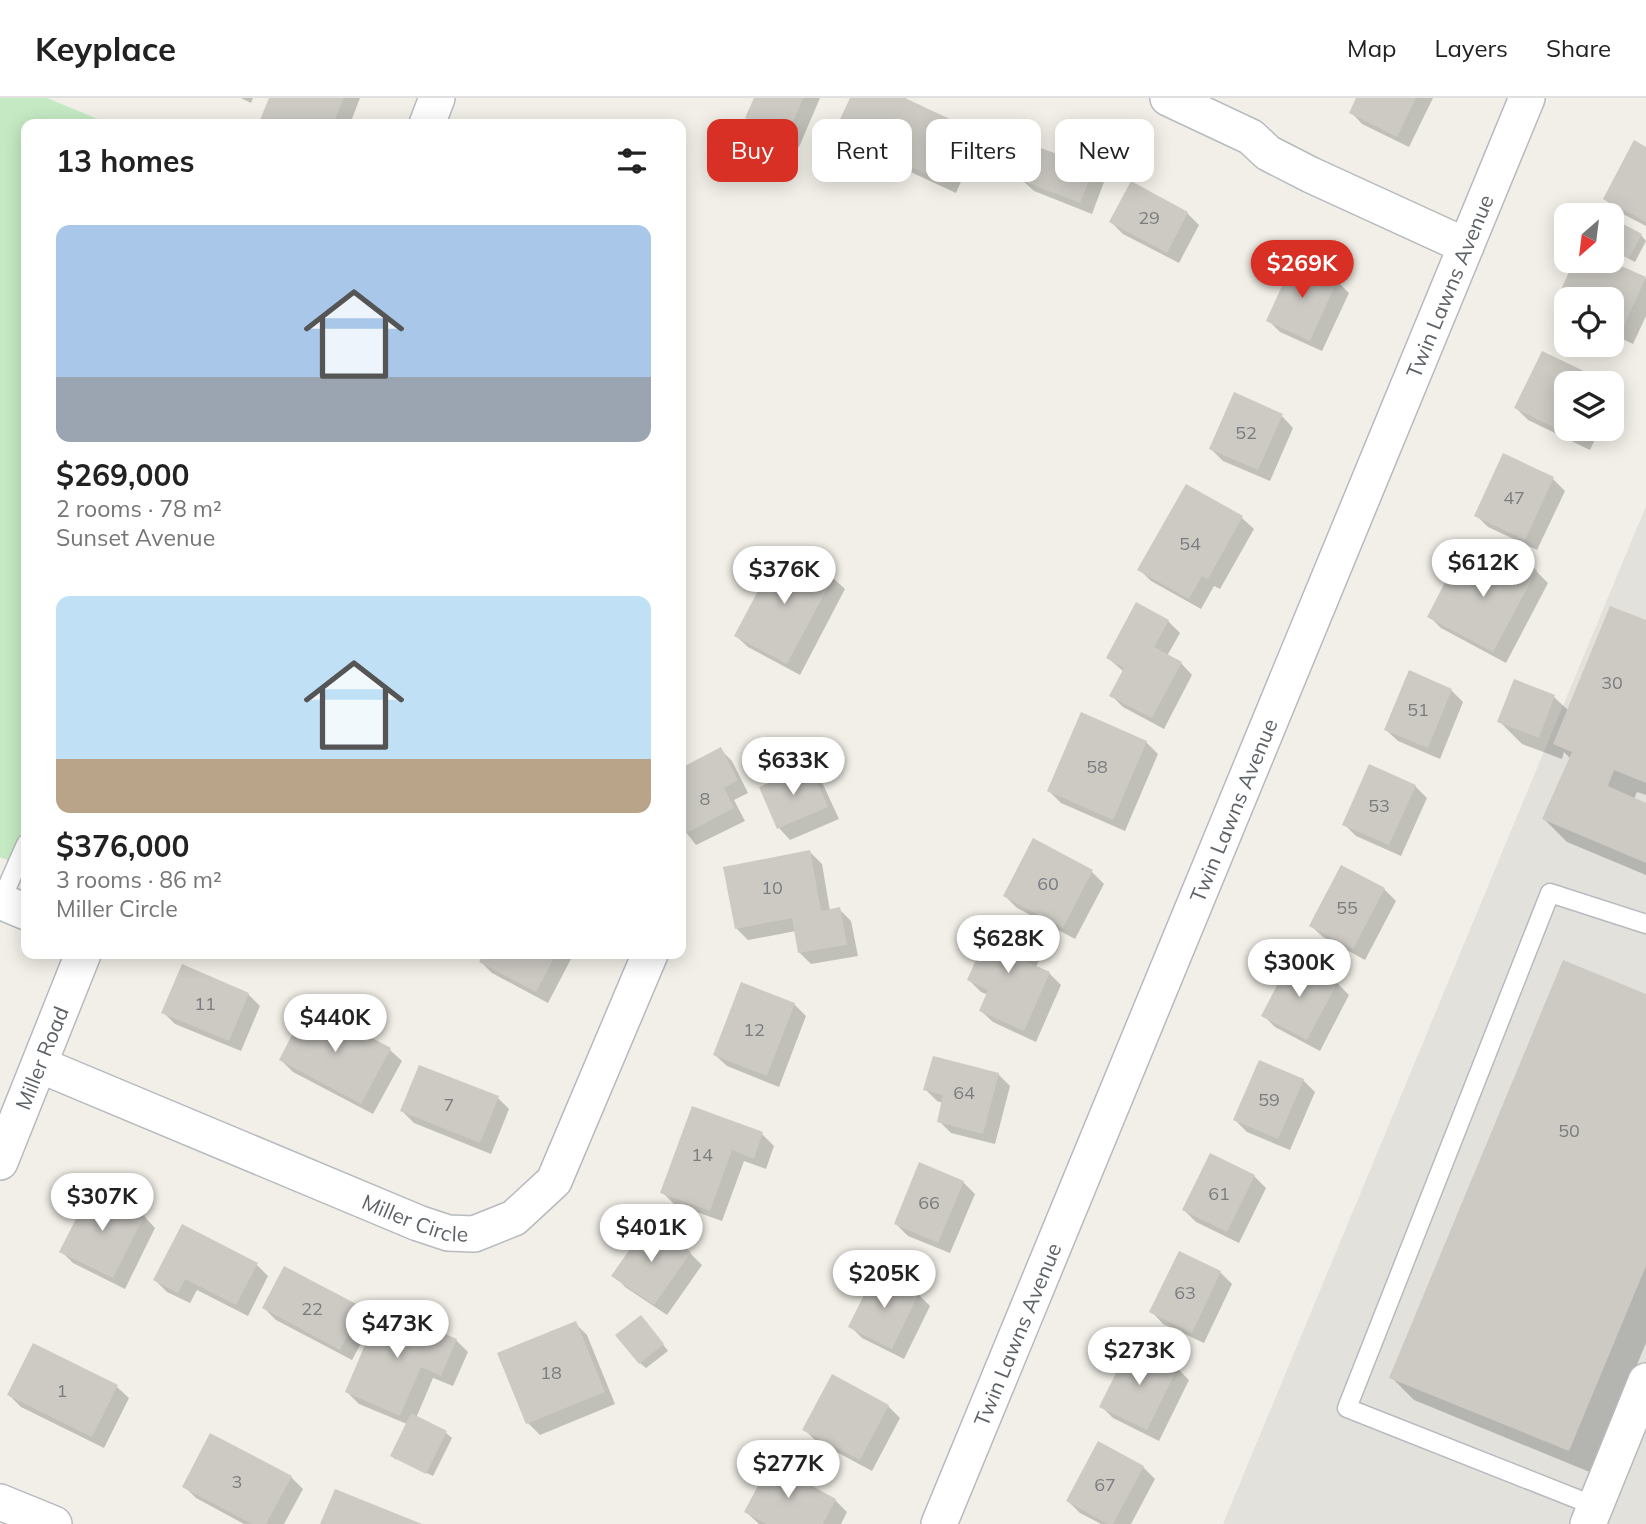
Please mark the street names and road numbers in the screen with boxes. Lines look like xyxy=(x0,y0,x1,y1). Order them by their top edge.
street label: Twin Lawns Avenue xyxy=(1400,191,1499,382)
street label: Twin Lawns Avenue xyxy=(1184,715,1283,906)
street label: Miller Road xyxy=(9,1002,74,1113)
street label: Miller Circle xyxy=(358,1188,469,1247)
street label: Twin Lawns Avenue xyxy=(968,1239,1067,1430)

